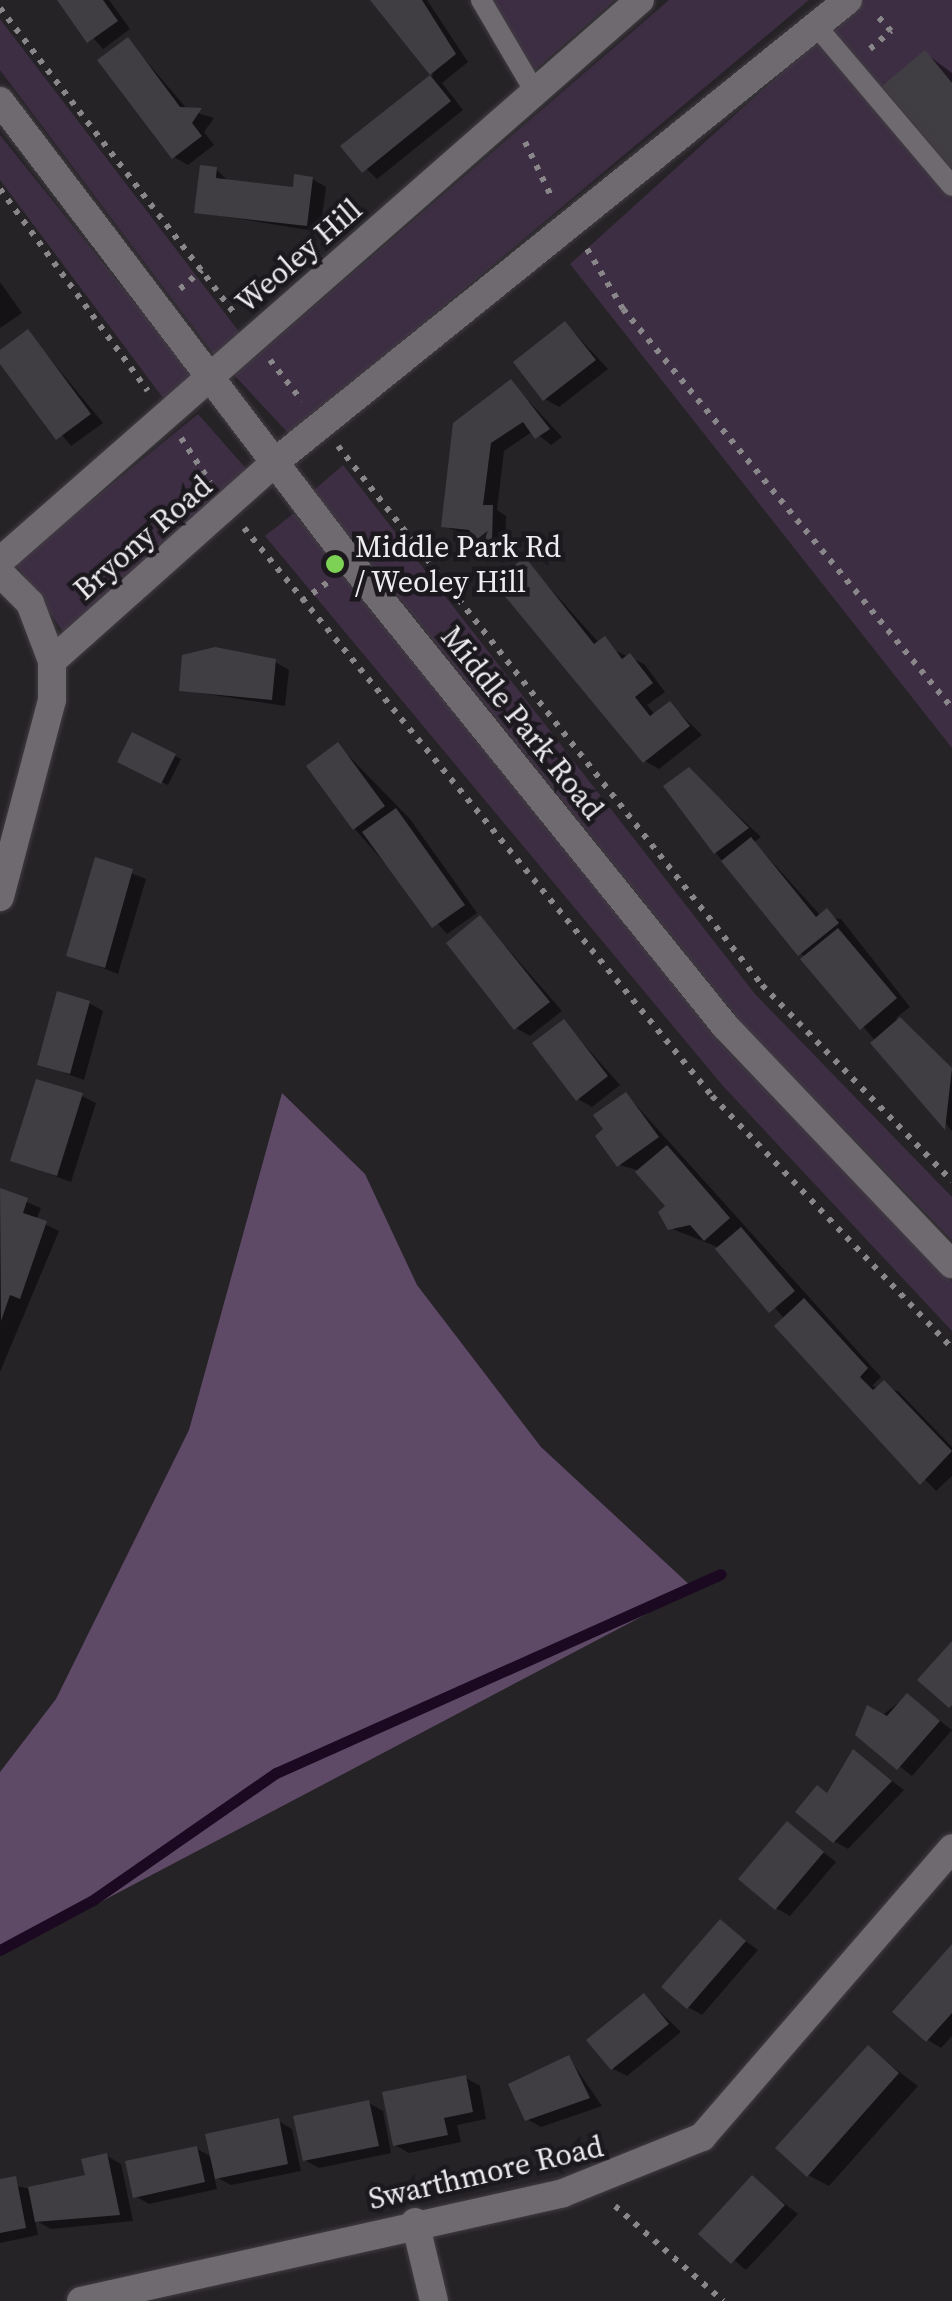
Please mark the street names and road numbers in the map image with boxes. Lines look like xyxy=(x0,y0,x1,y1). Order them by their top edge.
street label: Weoley Hill xyxy=(229,192,369,320)
street label: Bryony Road xyxy=(67,468,219,608)
street label: Middle Park Road xyxy=(433,619,611,827)
street label: Swarthmore Road xyxy=(365,2129,607,2217)

